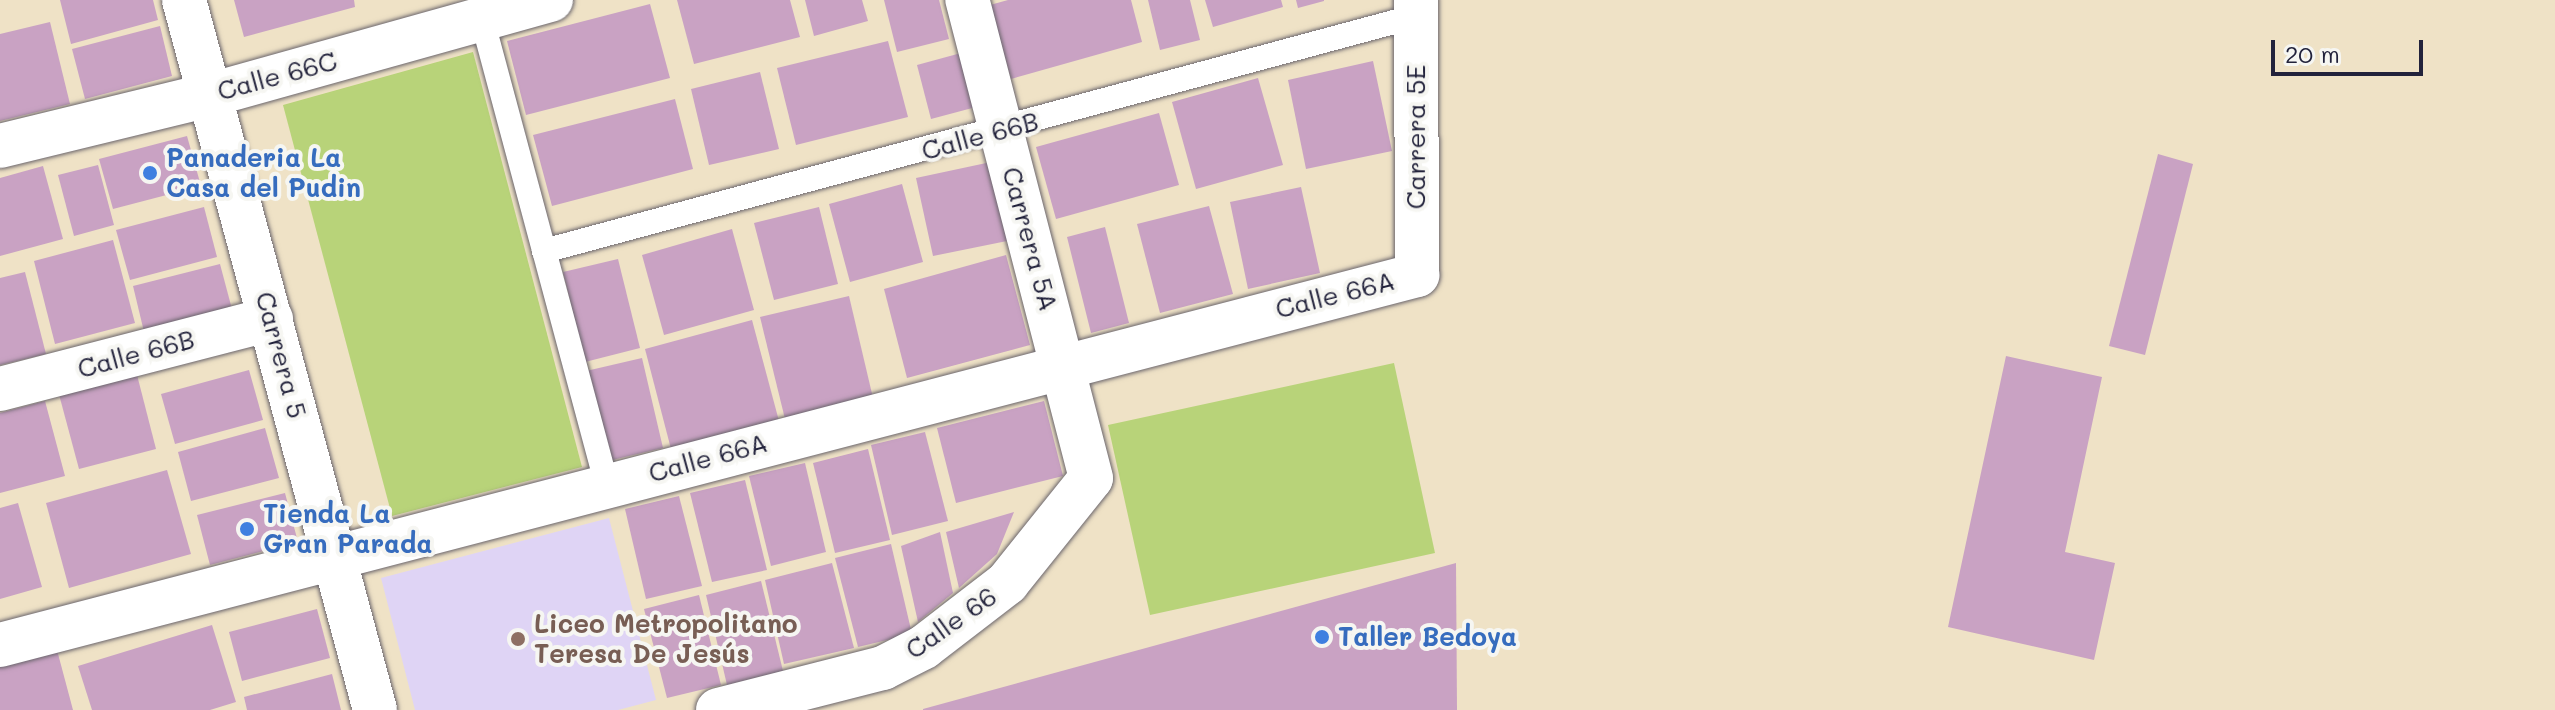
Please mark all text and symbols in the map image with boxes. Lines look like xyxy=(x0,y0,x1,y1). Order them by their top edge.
scale bar xyxy=(2275,24,2427,74)
text: 20 m xyxy=(2285,38,2340,69)
street label: Calle 66C xyxy=(214,45,340,107)
street label: Carrera 5E xyxy=(1400,65,1432,209)
street label: Calle 66B xyxy=(918,105,1042,167)
place label: Panaderia La Casa del Pudin xyxy=(166,142,361,204)
marker: Panaderia La Casa del Pudin xyxy=(141,164,159,182)
street label: Carrera 5A xyxy=(996,164,1064,314)
street label: Calle 66A xyxy=(1272,265,1398,325)
street label: Carrera 5 xyxy=(249,288,313,422)
street label: Calle 66B xyxy=(74,323,198,385)
street label: Calle 66A xyxy=(645,427,771,489)
place label: Tienda La Gran Parada xyxy=(263,498,432,560)
marker: Tienda La Gran Parada xyxy=(238,520,256,538)
street label: Calle 66 xyxy=(900,580,1002,666)
place label: Liceo Metropolitano Teresa De Jesús xyxy=(534,608,798,670)
place label: Taller Bedoya xyxy=(1338,621,1517,653)
marker: Taller Bedoya xyxy=(1313,628,1331,646)
marker: Liceo Metropolitano Teresa De Jesús xyxy=(509,630,527,648)

